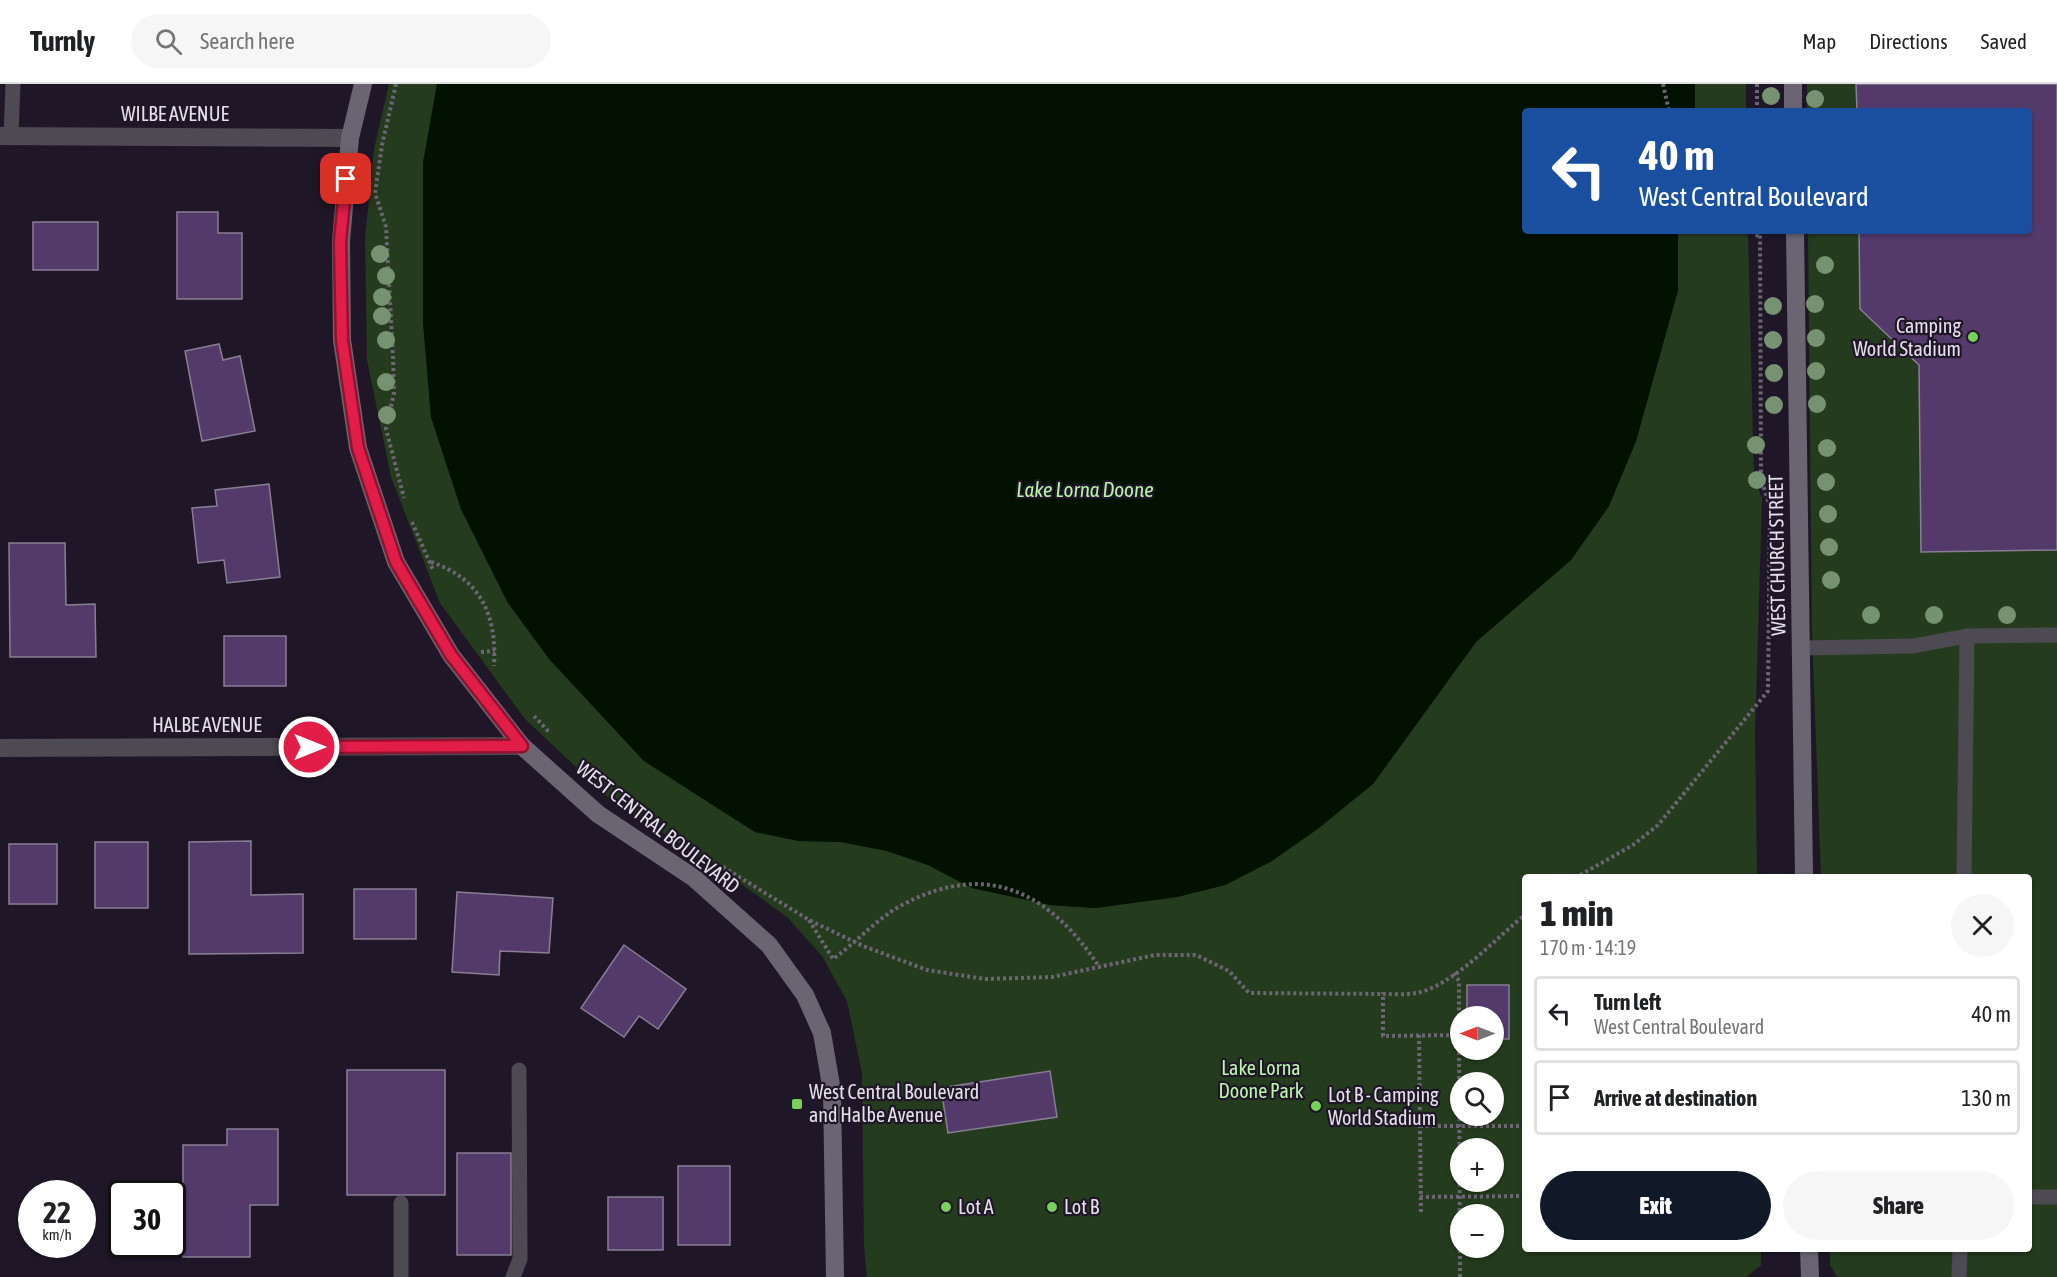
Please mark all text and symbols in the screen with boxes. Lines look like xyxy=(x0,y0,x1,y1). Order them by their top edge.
search box xyxy=(131,14,551,68)
text: Turnly xyxy=(30,25,95,57)
icon: search xyxy=(152,25,185,58)
text: Search here xyxy=(200,28,295,54)
text: Map xyxy=(1802,29,1836,53)
text: Directions xyxy=(1869,29,1948,53)
text: Saved xyxy=(1981,29,2027,53)
street label: WILBE AVENUE xyxy=(121,102,229,125)
text: 40 m xyxy=(1639,131,1714,179)
icon: left xyxy=(1540,132,1618,210)
pin xyxy=(320,153,371,204)
icon: arrive xyxy=(329,162,362,195)
text: West Central Boulevard xyxy=(1639,181,1869,212)
place label: Camping World Stadium xyxy=(1853,314,1961,360)
marker: Camping World Stadium xyxy=(1966,330,1980,344)
street label: WEST CHURCH STREET xyxy=(1764,474,1789,636)
water label: Lake Lorna Doone xyxy=(1016,477,1154,501)
street label: HALBE AVENUE xyxy=(152,713,262,736)
position arrow xyxy=(277,715,341,779)
street label: WEST CENTRAL BOULEVARD xyxy=(572,756,745,898)
text: 1 min xyxy=(1540,892,1614,934)
button: close xyxy=(1951,894,2014,957)
text: 170 m · 14:19 xyxy=(1540,936,1636,959)
text: Turn left xyxy=(1594,989,1661,1015)
icon: left xyxy=(1543,997,1576,1030)
text: 40 m xyxy=(1971,1001,2011,1027)
north arrow xyxy=(1450,1006,1504,1060)
map controls xyxy=(1450,1006,1504,1258)
text: West Central Boulevard xyxy=(1594,1015,1764,1038)
park label: Lake Lorna Doone Park xyxy=(1219,1056,1304,1102)
button: search xyxy=(1450,1072,1504,1126)
place label: West Central Boulevard and Halbe Avenue xyxy=(809,1080,979,1126)
icon: arrive xyxy=(1543,1081,1576,1114)
place label: Lot B - Camping World Stadium xyxy=(1328,1083,1439,1129)
text: Arrive at destination xyxy=(1594,1085,1757,1111)
text: 130 m xyxy=(1961,1085,2011,1111)
marker: West Central Boulevard and Halbe Avenue xyxy=(790,1097,804,1111)
marker: Lot B - Camping World Stadium xyxy=(1309,1099,1323,1113)
button: + xyxy=(1450,1138,1504,1192)
button: Exit xyxy=(1540,1171,1771,1240)
button: Share xyxy=(1783,1171,2014,1240)
speed limit sign: 30 xyxy=(108,1180,186,1258)
text: 22 xyxy=(43,1195,71,1229)
place label: Lot A xyxy=(958,1195,994,1218)
place label: Lot B xyxy=(1064,1195,1100,1218)
marker: Lot A xyxy=(939,1200,953,1214)
marker: Lot B xyxy=(1045,1200,1059,1214)
button: − xyxy=(1450,1204,1504,1258)
text: km/h xyxy=(42,1226,72,1243)

